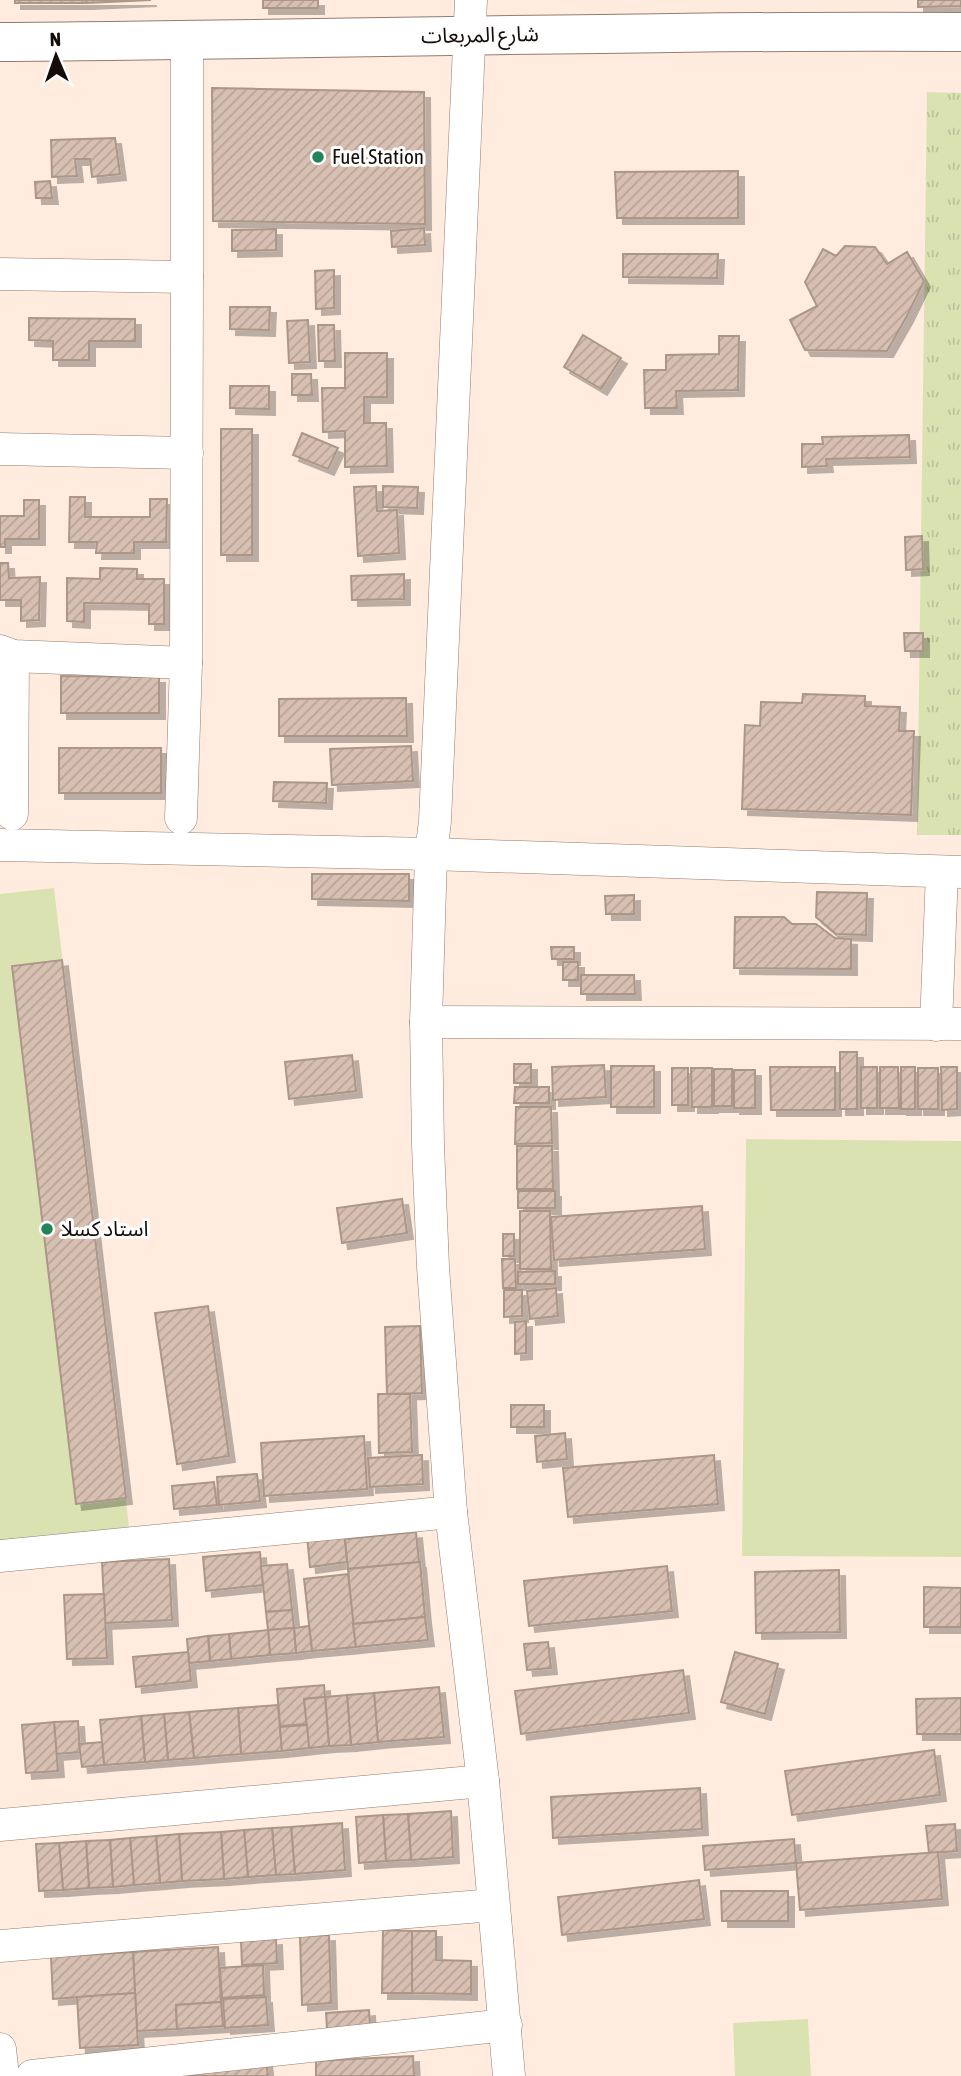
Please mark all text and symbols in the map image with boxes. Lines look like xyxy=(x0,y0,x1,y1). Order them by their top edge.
north arrow xyxy=(21,21,91,91)
street label: شارع المربعات xyxy=(421,21,539,51)
text: N xyxy=(49,28,61,50)
place label: Fuel Station xyxy=(332,144,424,168)
marker: Fuel Station xyxy=(310,149,326,165)
place label: استاد كسلا xyxy=(61,1216,148,1240)
marker: استاد كسلا xyxy=(39,1221,55,1237)

